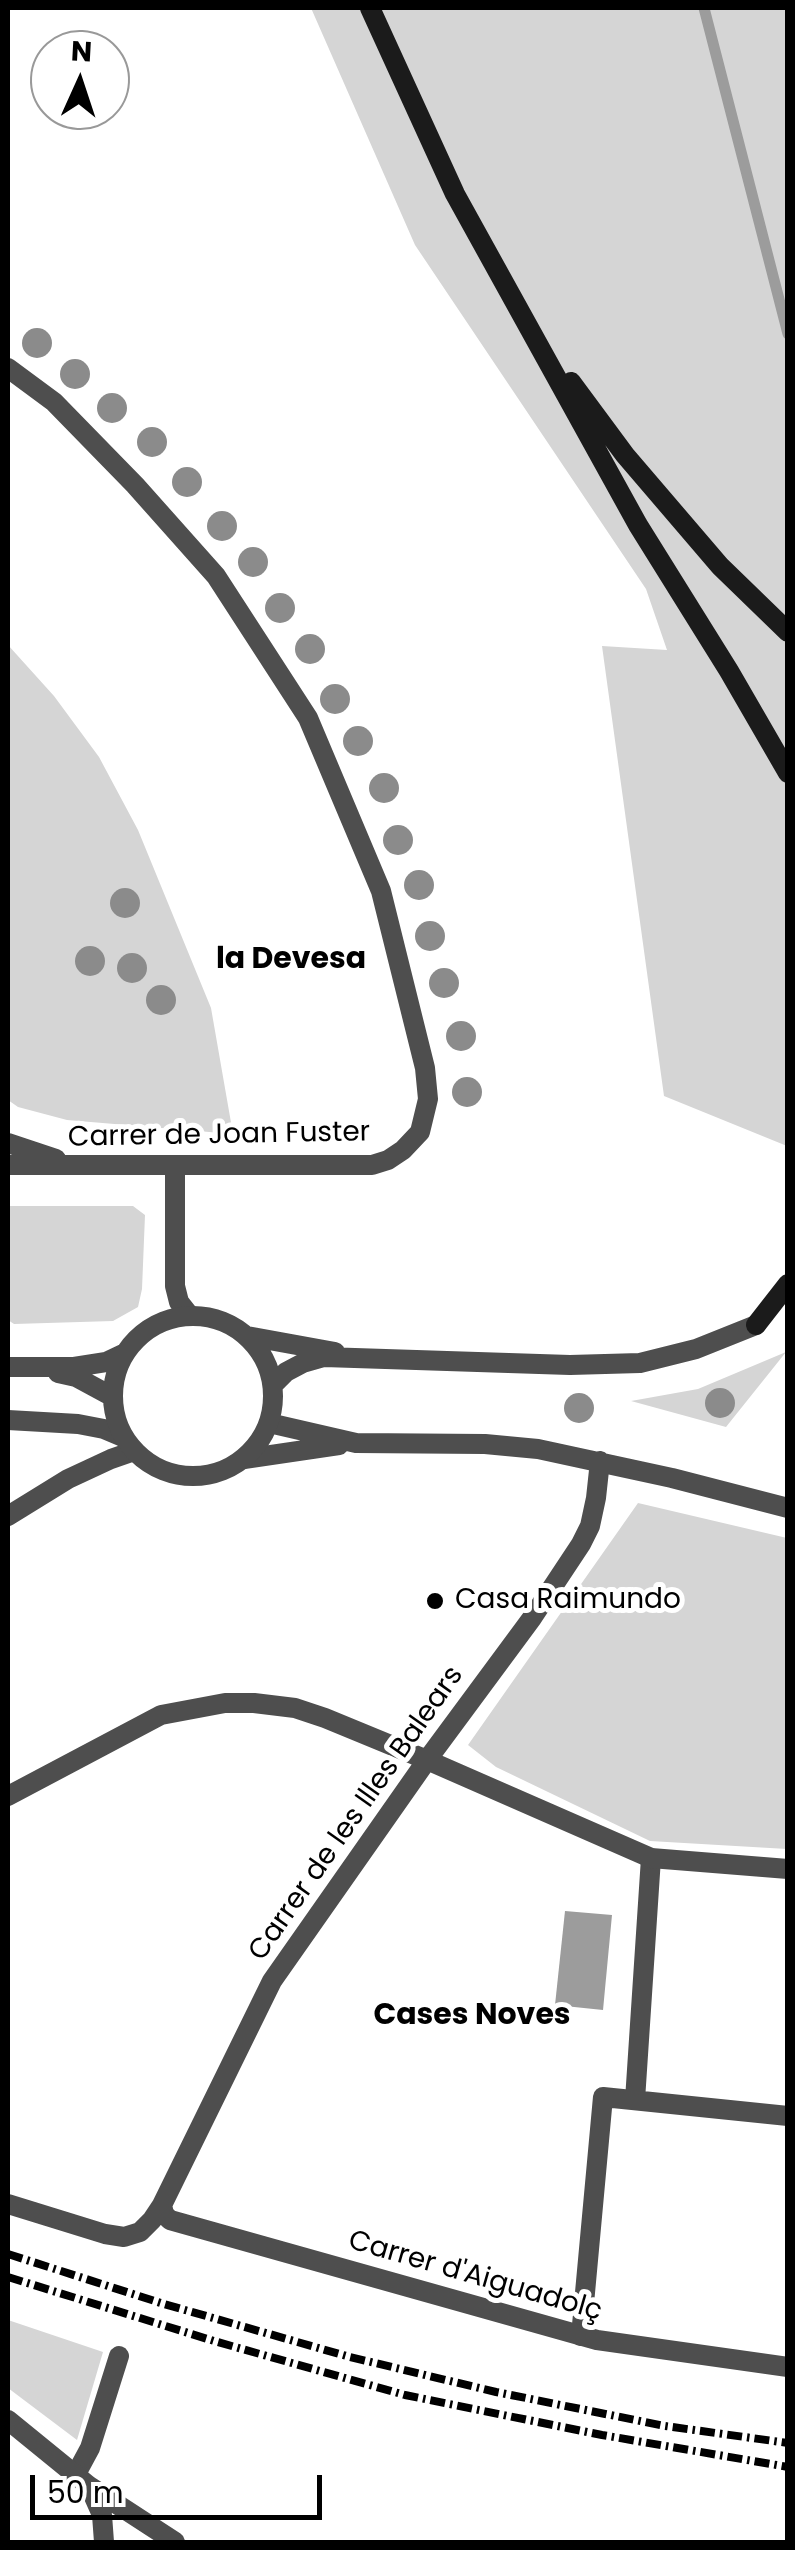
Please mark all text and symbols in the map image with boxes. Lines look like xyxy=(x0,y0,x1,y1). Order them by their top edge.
north arrow xyxy=(30,30,130,130)
text: N xyxy=(70,32,93,72)
district label: la Devesa xyxy=(216,942,366,978)
street label: Carrer de Joan Fuster xyxy=(68,1117,370,1155)
place label: Casa Raimundo xyxy=(455,1584,681,1618)
marker: Casa Raimundo xyxy=(424,1590,446,1612)
street label: Carrer de les Illes Balears xyxy=(243,1660,471,1968)
district label: Cases Noves xyxy=(373,1998,571,2034)
street label: Carrer d'Aiguadolç xyxy=(344,2225,606,2329)
scale bar xyxy=(35,2455,328,2517)
text: 50 m xyxy=(47,2471,124,2514)

